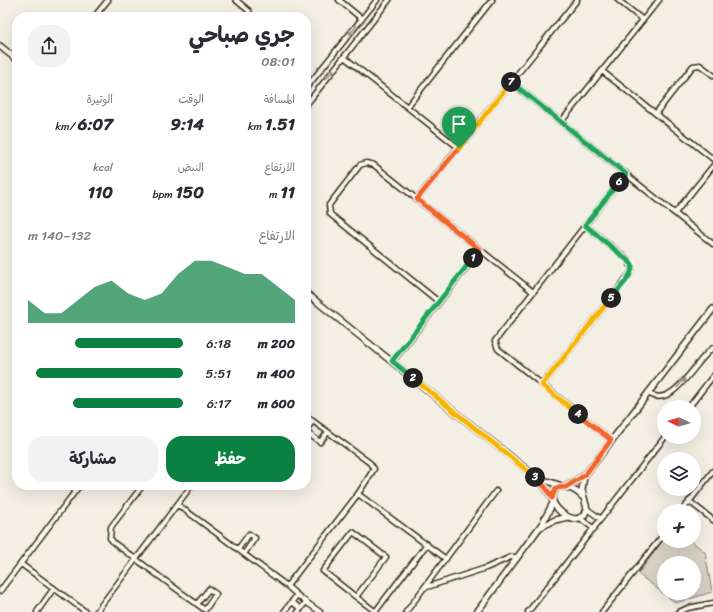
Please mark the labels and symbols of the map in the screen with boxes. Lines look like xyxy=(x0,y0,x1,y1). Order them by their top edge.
one-way arrow xyxy=(348,25,357,36)
one-way arrow xyxy=(326,69,334,80)
pin: 7 xyxy=(501,72,521,92)
pin xyxy=(442,107,476,148)
pin: 6 xyxy=(609,172,629,192)
pin: 1 xyxy=(463,248,483,268)
pin: 5 xyxy=(601,288,621,308)
pin: 2 xyxy=(403,368,423,388)
one-way arrow xyxy=(677,378,686,388)
north arrow xyxy=(657,400,701,444)
pin: 4 xyxy=(568,404,588,424)
pin: 3 xyxy=(525,467,545,487)

